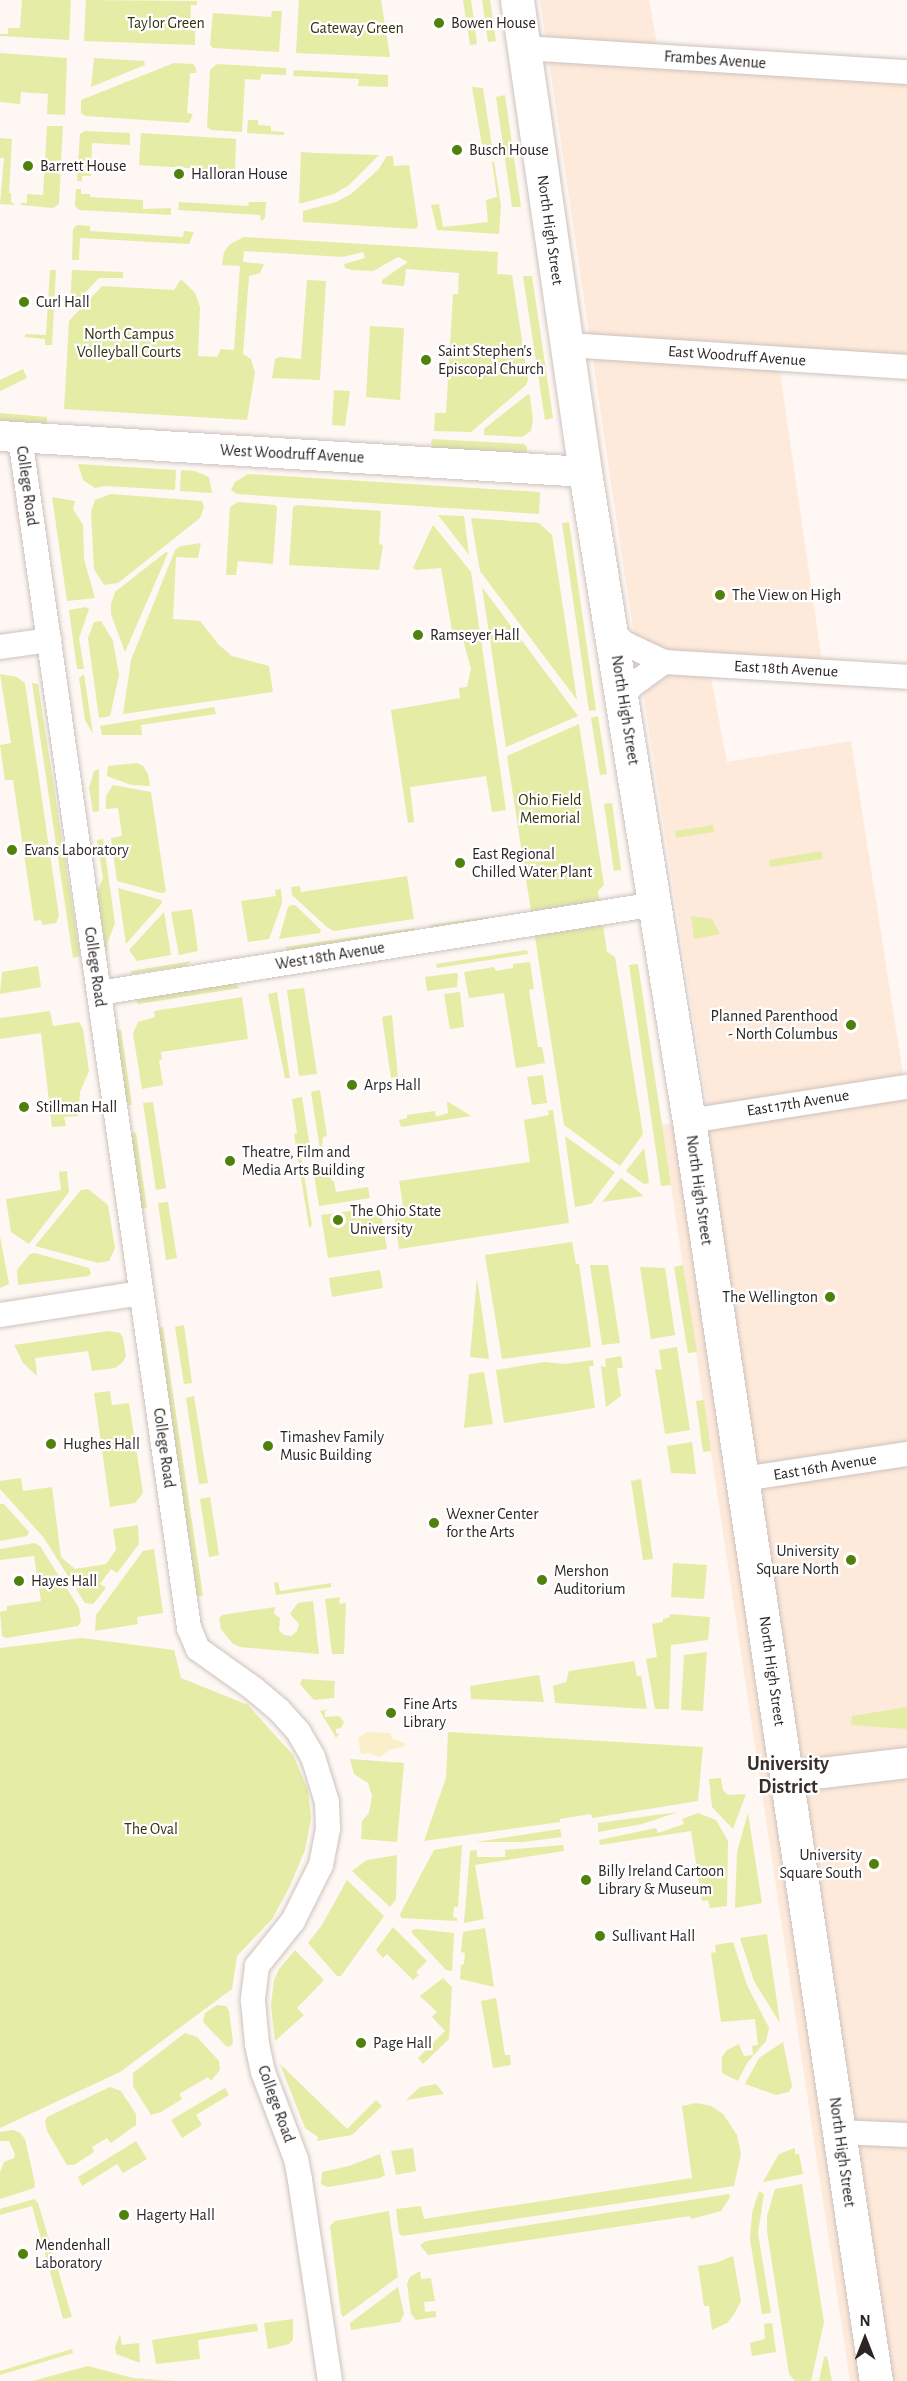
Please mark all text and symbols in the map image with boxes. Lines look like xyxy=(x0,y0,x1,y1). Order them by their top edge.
park label: Taylor Green xyxy=(127,13,205,33)
place label: Bowen House xyxy=(451,13,536,33)
marker: Bowen House xyxy=(432,16,446,30)
park label: Gateway Green xyxy=(310,18,404,38)
street label: Frambes Avenue xyxy=(663,47,767,73)
place label: Busch House xyxy=(469,140,549,160)
marker: Busch House xyxy=(450,143,464,157)
place label: Barrett House xyxy=(40,156,126,176)
marker: Barrett House xyxy=(21,159,35,173)
place label: Halloran House xyxy=(191,164,288,184)
marker: Halloran House xyxy=(172,167,186,181)
street label: North High Street xyxy=(533,174,567,286)
place label: Curl Hall xyxy=(36,292,90,312)
marker: Curl Hall xyxy=(17,295,31,309)
park label: North Campus Volleyball Courts xyxy=(77,324,181,362)
place label: Saint Stephen's Episcopal Church xyxy=(438,341,544,379)
street label: East Woodruff Avenue xyxy=(667,342,807,370)
marker: Saint Stephen's Episcopal Church xyxy=(419,353,433,367)
street label: West Woodruff Avenue xyxy=(219,441,365,467)
street label: College Road xyxy=(12,445,42,527)
place label: The View on High xyxy=(732,585,841,605)
marker: The View on High xyxy=(713,588,727,602)
place label: Ramseyer Hall xyxy=(430,625,520,645)
marker: Ramseyer Hall xyxy=(411,628,425,642)
street label: North High Street xyxy=(607,654,643,766)
street label: East 18th Avenue xyxy=(733,657,839,681)
park label: Ohio Field Memorial xyxy=(518,790,582,828)
place label: Evans Laboratory xyxy=(24,840,129,860)
marker: Evans Laboratory xyxy=(5,843,19,857)
place label: East Regional Chilled Water Plant xyxy=(472,844,592,882)
marker: East Regional Chilled Water Plant xyxy=(453,856,467,870)
street label: College Road xyxy=(80,926,110,1008)
street label: West 18th Avenue xyxy=(274,938,386,974)
place label: Planned Parenthood - North Columbus xyxy=(710,1006,838,1044)
marker: Planned Parenthood - North Columbus xyxy=(842,1016,860,1034)
place label: Arps Hall xyxy=(364,1075,421,1095)
marker: Arps Hall xyxy=(345,1078,359,1092)
street label: East 17th Avenue xyxy=(745,1085,851,1121)
place label: Stillman Hall xyxy=(36,1097,117,1117)
marker: Stillman Hall xyxy=(17,1100,31,1114)
street label: North High Street xyxy=(682,1134,716,1246)
place label: Theatre, Film and Media Arts Building xyxy=(242,1142,365,1180)
marker: Theatre, Film and Media Arts Building xyxy=(223,1154,237,1168)
place label: The Ohio State University xyxy=(350,1201,441,1239)
marker: The Ohio State University xyxy=(331,1213,345,1227)
place label: The Wellington xyxy=(722,1287,818,1307)
marker: The Wellington xyxy=(823,1290,837,1304)
street label: College Road xyxy=(149,1407,179,1489)
place label: Timashev Family Music Building xyxy=(280,1427,384,1465)
place label: Hughes Hall xyxy=(63,1434,140,1454)
marker: Hughes Hall xyxy=(44,1437,58,1451)
marker: Timashev Family Music Building xyxy=(261,1439,275,1453)
street label: East 16th Avenue xyxy=(772,1449,878,1485)
place label: Wexner Center for the Arts xyxy=(446,1504,538,1542)
marker: Wexner Center for the Arts xyxy=(427,1516,441,1530)
place label: University Square North xyxy=(756,1541,839,1579)
marker: University Square North xyxy=(844,1553,858,1567)
place label: Mershon Auditorium xyxy=(554,1561,626,1599)
place label: Hayes Hall xyxy=(31,1571,97,1591)
marker: Mershon Auditorium xyxy=(535,1573,549,1587)
marker: Hayes Hall xyxy=(12,1574,26,1588)
street label: North High Street xyxy=(755,1615,789,1727)
place label: Fine Arts Library xyxy=(403,1694,457,1732)
marker: Fine Arts Library xyxy=(384,1706,398,1720)
district label: University District xyxy=(747,1753,829,1800)
park label: The Oval xyxy=(124,1819,178,1839)
place label: University Square South xyxy=(779,1845,862,1883)
marker: University Square South xyxy=(867,1857,881,1871)
place label: Billy Ireland Cartoon Library & Museum xyxy=(598,1861,724,1899)
marker: Billy Ireland Cartoon Library & Museum xyxy=(579,1873,593,1887)
place label: Sullivant Hall xyxy=(612,1926,695,1946)
marker: Sullivant Hall xyxy=(593,1929,607,1943)
place label: Page Hall xyxy=(373,2033,432,2053)
marker: Page Hall xyxy=(354,2036,368,2050)
street label: College Road xyxy=(253,2063,299,2145)
street label: North High Street xyxy=(825,2096,859,2208)
place label: Hagerty Hall xyxy=(136,2205,215,2225)
marker: Hagerty Hall xyxy=(117,2208,131,2222)
place label: Mendenhall Laboratory xyxy=(35,2235,110,2273)
marker: Mendenhall Laboratory xyxy=(16,2247,30,2261)
north arrow xyxy=(835,2309,895,2369)
text: N xyxy=(859,2313,871,2329)

